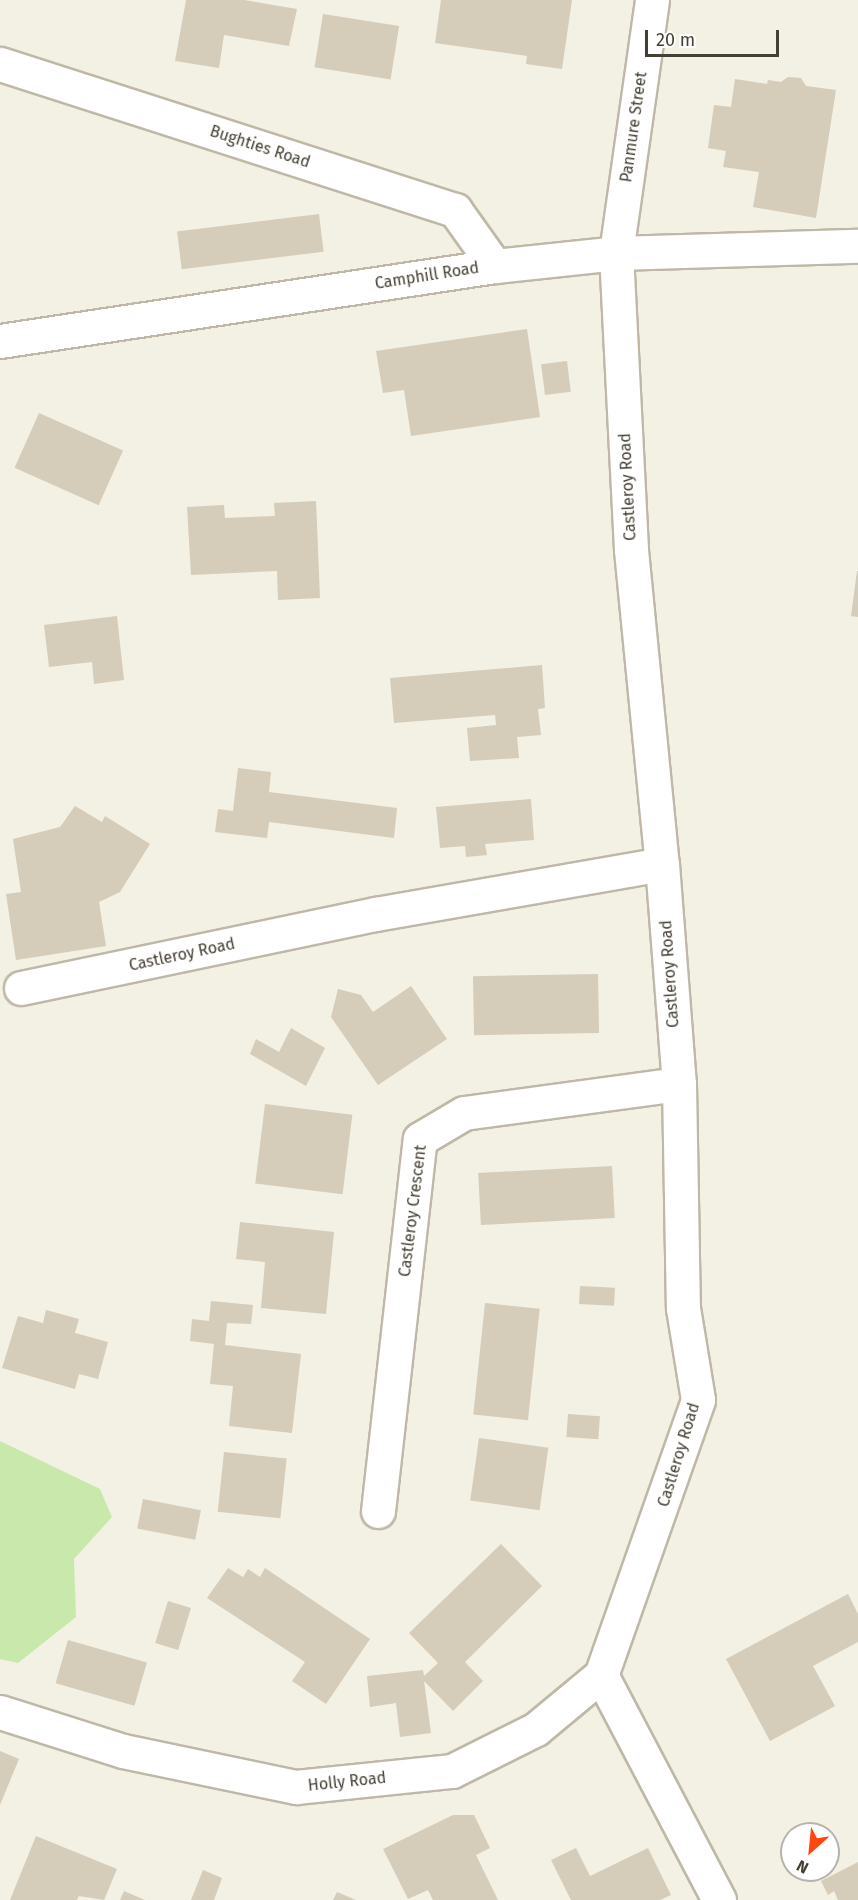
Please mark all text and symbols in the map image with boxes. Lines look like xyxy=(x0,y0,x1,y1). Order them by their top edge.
scale bar xyxy=(648,18,782,56)
text: 20 m xyxy=(656,29,695,51)
street label: Panmure Street xyxy=(617,70,651,184)
street label: Bughties Road xyxy=(207,122,313,172)
street label: Camphill Road xyxy=(374,258,480,294)
street label: Castleroy Road xyxy=(616,433,640,541)
street label: Castleroy Road xyxy=(657,920,683,1028)
street label: Castleroy Road xyxy=(127,934,237,976)
street label: Castleroy Crescent xyxy=(395,1144,431,1278)
street label: Castleroy Road xyxy=(654,1401,704,1509)
street label: Holly Road xyxy=(307,1768,387,1796)
north arrow xyxy=(780,1822,840,1882)
text: N xyxy=(793,1856,812,1878)

